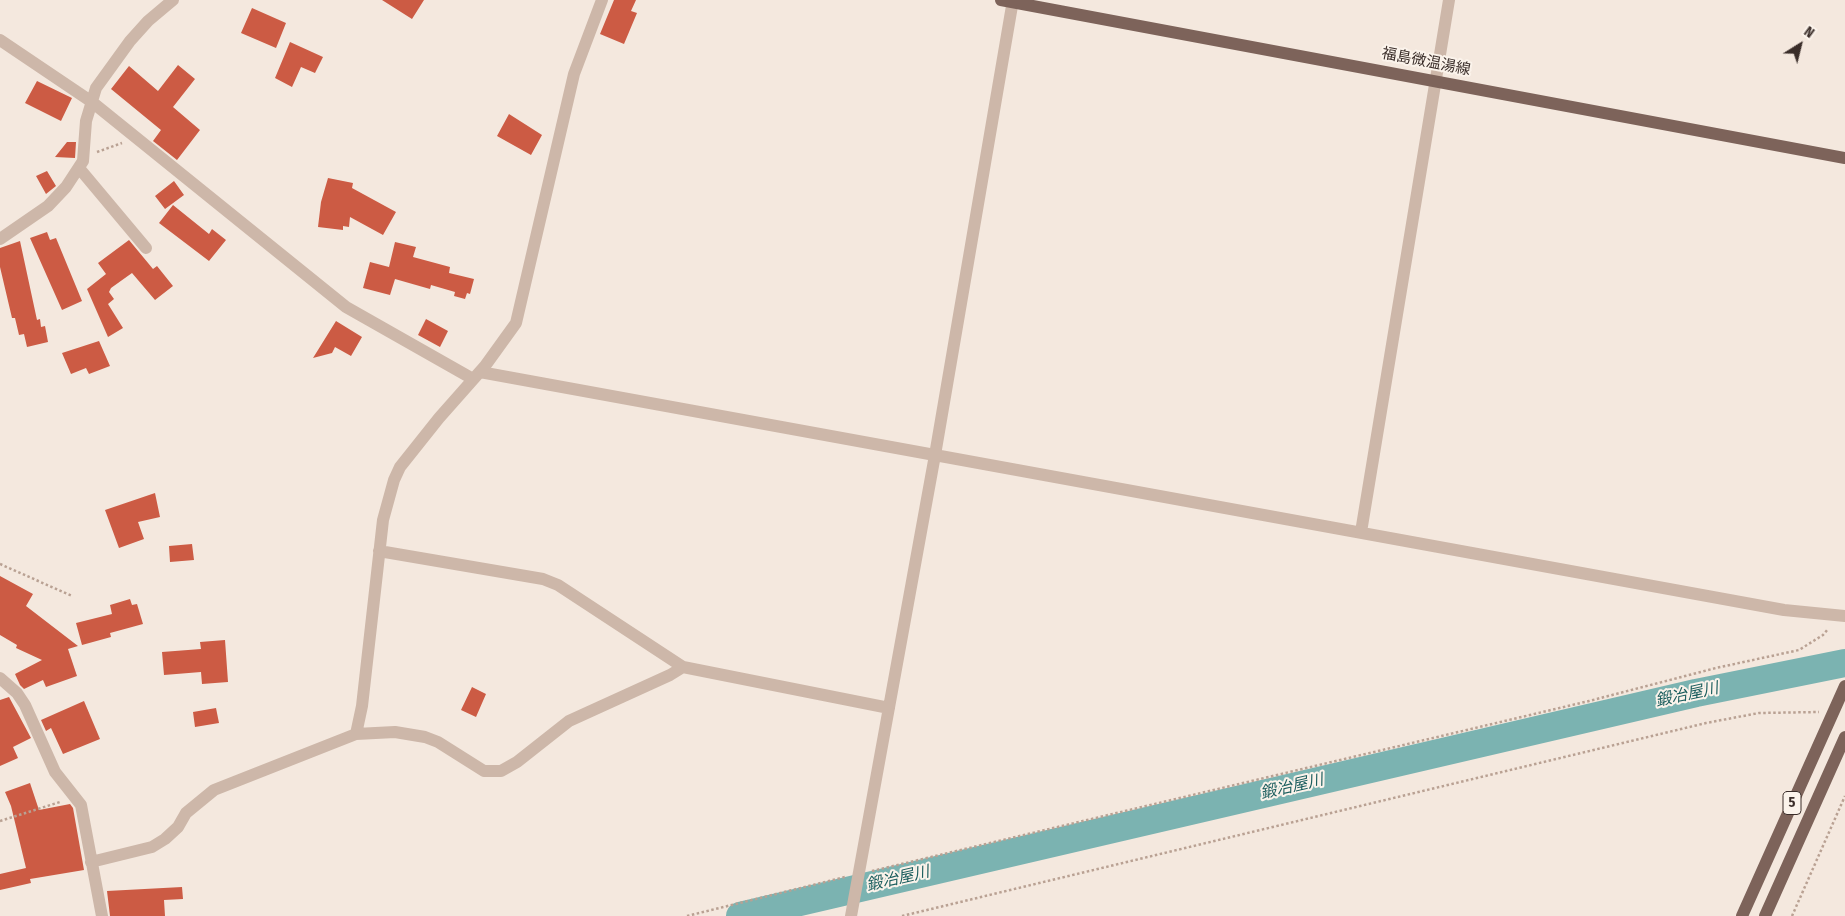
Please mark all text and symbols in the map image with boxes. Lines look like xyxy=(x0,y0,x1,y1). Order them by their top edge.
north arrow xyxy=(1775,20,1825,70)
text: N xyxy=(1801,23,1817,42)
street label: 福島微温湯線 xyxy=(1380,45,1472,79)
water label: 鍛冶屋川 xyxy=(1654,679,1720,711)
water label: 鍛冶屋川 xyxy=(1259,770,1325,804)
road number: 5 xyxy=(1783,791,1801,814)
water label: 鍛冶屋川 xyxy=(865,862,931,896)

